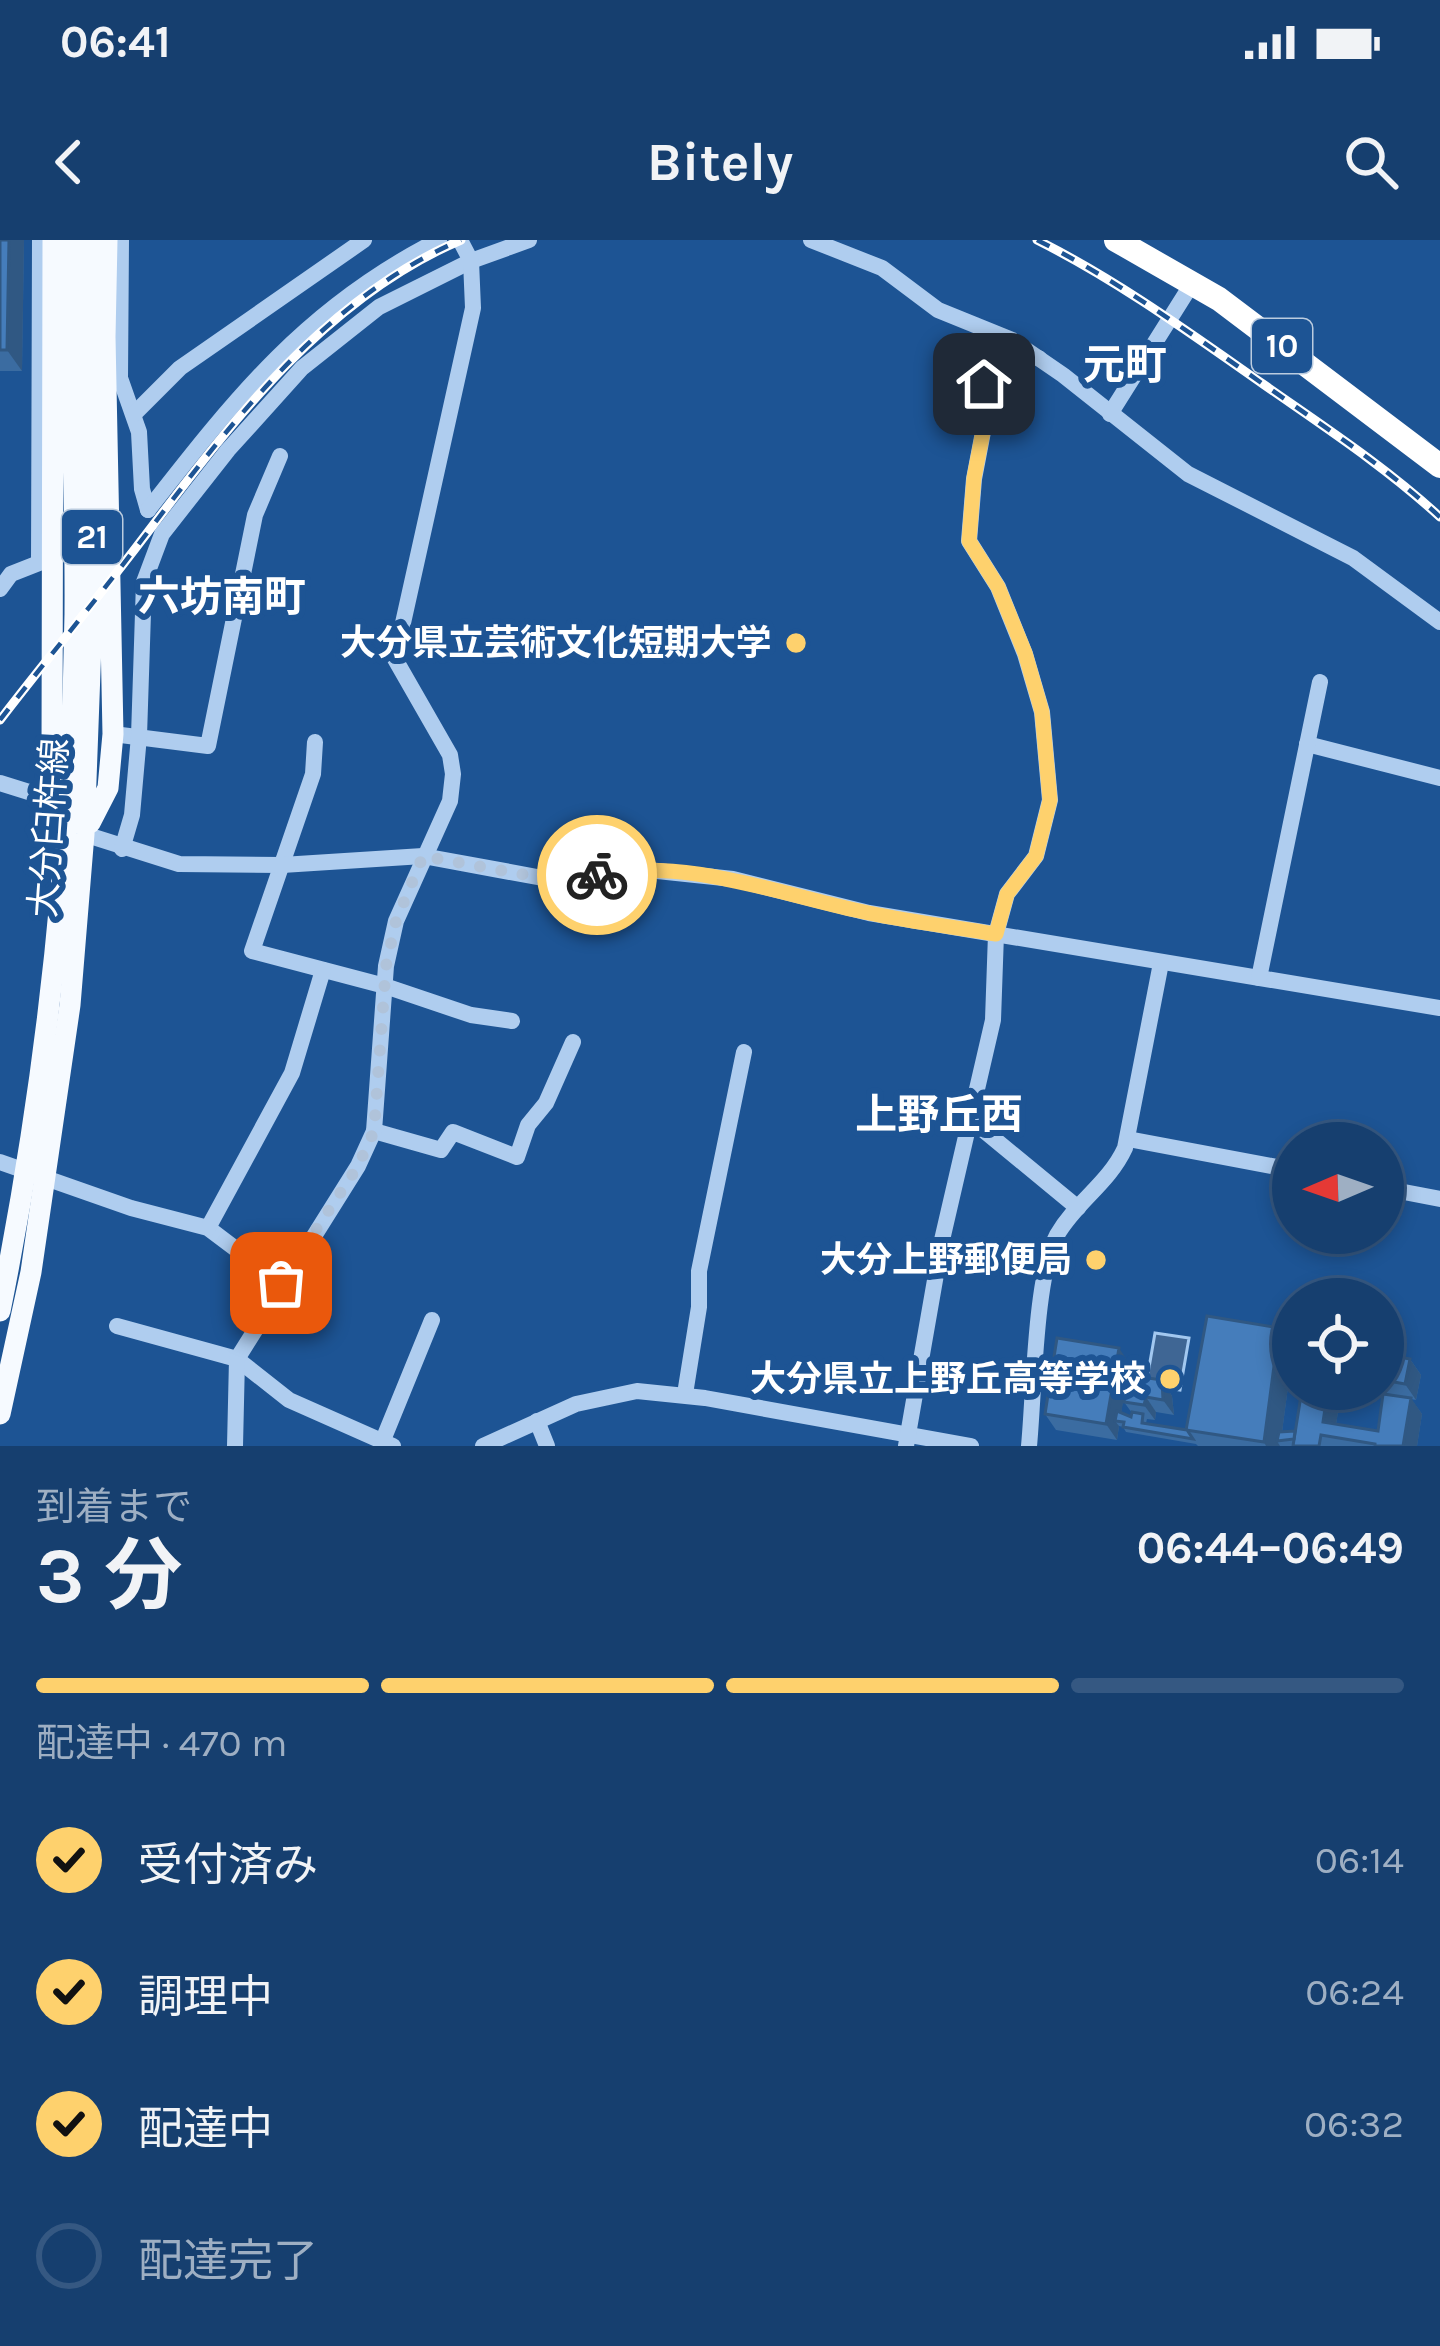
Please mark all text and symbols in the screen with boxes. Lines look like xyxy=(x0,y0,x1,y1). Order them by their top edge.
text: 06:41 xyxy=(60,16,171,68)
icon: back xyxy=(36,129,102,195)
icon: search xyxy=(1338,129,1404,195)
text: Bitely xyxy=(647,130,793,194)
road number: 10 xyxy=(1252,319,1312,373)
pin xyxy=(933,333,1035,435)
district label: 元町 xyxy=(1083,340,1167,390)
icon: home xyxy=(951,351,1017,417)
road number: 21 xyxy=(62,510,122,564)
district label: 六坊南町 xyxy=(138,572,306,622)
place label: 大分県立芸術文化短期大学 xyxy=(340,622,772,664)
marker: 大分県立芸術文化短期大学 xyxy=(783,630,809,656)
street label: 大分臼杵線 xyxy=(22,737,76,919)
courier xyxy=(537,815,657,935)
icon: bike xyxy=(564,842,630,908)
district label: 上野丘西 xyxy=(855,1090,1023,1140)
north arrow xyxy=(1272,1122,1404,1254)
map controls xyxy=(1272,1122,1404,1410)
pin xyxy=(230,1232,332,1334)
place label: 大分上野郵便局 xyxy=(820,1239,1072,1281)
marker: 大分上野郵便局 xyxy=(1083,1247,1109,1273)
icon: bag xyxy=(248,1250,314,1316)
button: locate xyxy=(1272,1278,1404,1410)
place label: 大分県立上野丘高等学校 xyxy=(750,1358,1146,1400)
marker: 大分県立上野丘高等学校 xyxy=(1157,1366,1183,1392)
text: 到着まで xyxy=(36,1484,192,1530)
text: 06:44–06:49 xyxy=(1137,1522,1404,1574)
text: 3 分 xyxy=(36,1530,182,1622)
text: 配達中 · 470 m xyxy=(36,1720,287,1766)
icon: check xyxy=(36,1827,102,1893)
text: 06:14 xyxy=(1315,1837,1404,1883)
text: 受付済み xyxy=(138,1839,318,1891)
icon: check xyxy=(36,1959,102,2025)
text: 06:24 xyxy=(1305,1969,1404,2015)
text: 調理中 xyxy=(138,1971,273,2023)
icon: check xyxy=(36,2091,102,2157)
text: 06:32 xyxy=(1304,2101,1404,2147)
text: 配達中 xyxy=(138,2103,273,2155)
text: 配達完了 xyxy=(138,2235,318,2287)

